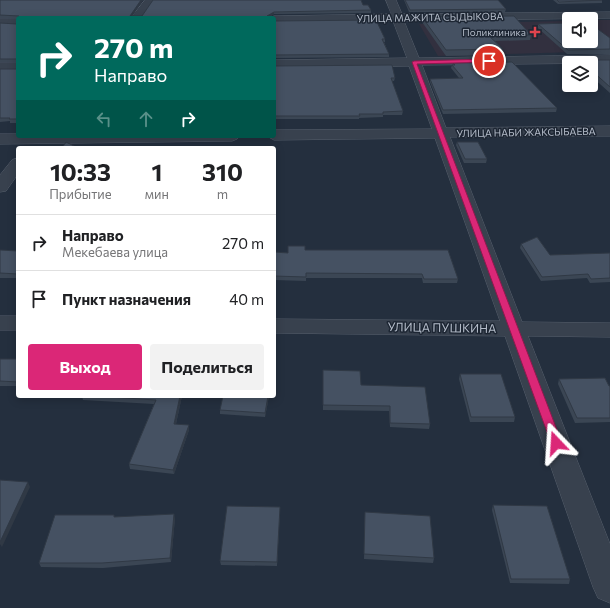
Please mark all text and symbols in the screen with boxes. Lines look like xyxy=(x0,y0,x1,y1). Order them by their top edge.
street label: УЛИЦА МАЖИТА СЫДЫКОВА xyxy=(357,10,503,24)
map controls xyxy=(562,12,598,92)
button: sound xyxy=(562,12,598,48)
place label: Поликлиника xyxy=(462,26,526,38)
marker: Поликлиника xyxy=(529,26,541,38)
text: 270 m xyxy=(94,30,173,64)
icon: right xyxy=(28,32,80,84)
pin xyxy=(472,44,506,78)
icon: arrive xyxy=(478,50,500,72)
button: layers xyxy=(562,56,598,92)
text: Направо xyxy=(94,64,167,86)
icon: left xyxy=(93,108,115,130)
icon: ahead xyxy=(135,108,157,130)
icon: right xyxy=(177,108,199,130)
street label: УЛИЦА НАБИ ЖАКСЫБАЕВА xyxy=(456,125,596,139)
text: 10:33 xyxy=(50,157,111,186)
text: 1 xyxy=(151,157,162,186)
text: 310 xyxy=(202,157,243,186)
text: Прибытие xyxy=(49,186,112,202)
text: мин xyxy=(145,186,169,202)
text: m xyxy=(217,186,228,202)
text: Направо xyxy=(62,226,124,244)
icon: right xyxy=(28,232,50,254)
text: 270 m xyxy=(222,234,264,252)
text: Мекебаева улица xyxy=(62,244,168,260)
icon: arrive xyxy=(28,288,50,310)
text: Пункт назначения xyxy=(62,290,191,308)
text: 40 m xyxy=(229,290,264,308)
street label: УЛИЦА ПУШКИНА xyxy=(388,319,497,335)
button: Выход xyxy=(28,344,142,390)
button: Поделиться xyxy=(150,344,264,390)
position arrow xyxy=(535,422,577,464)

